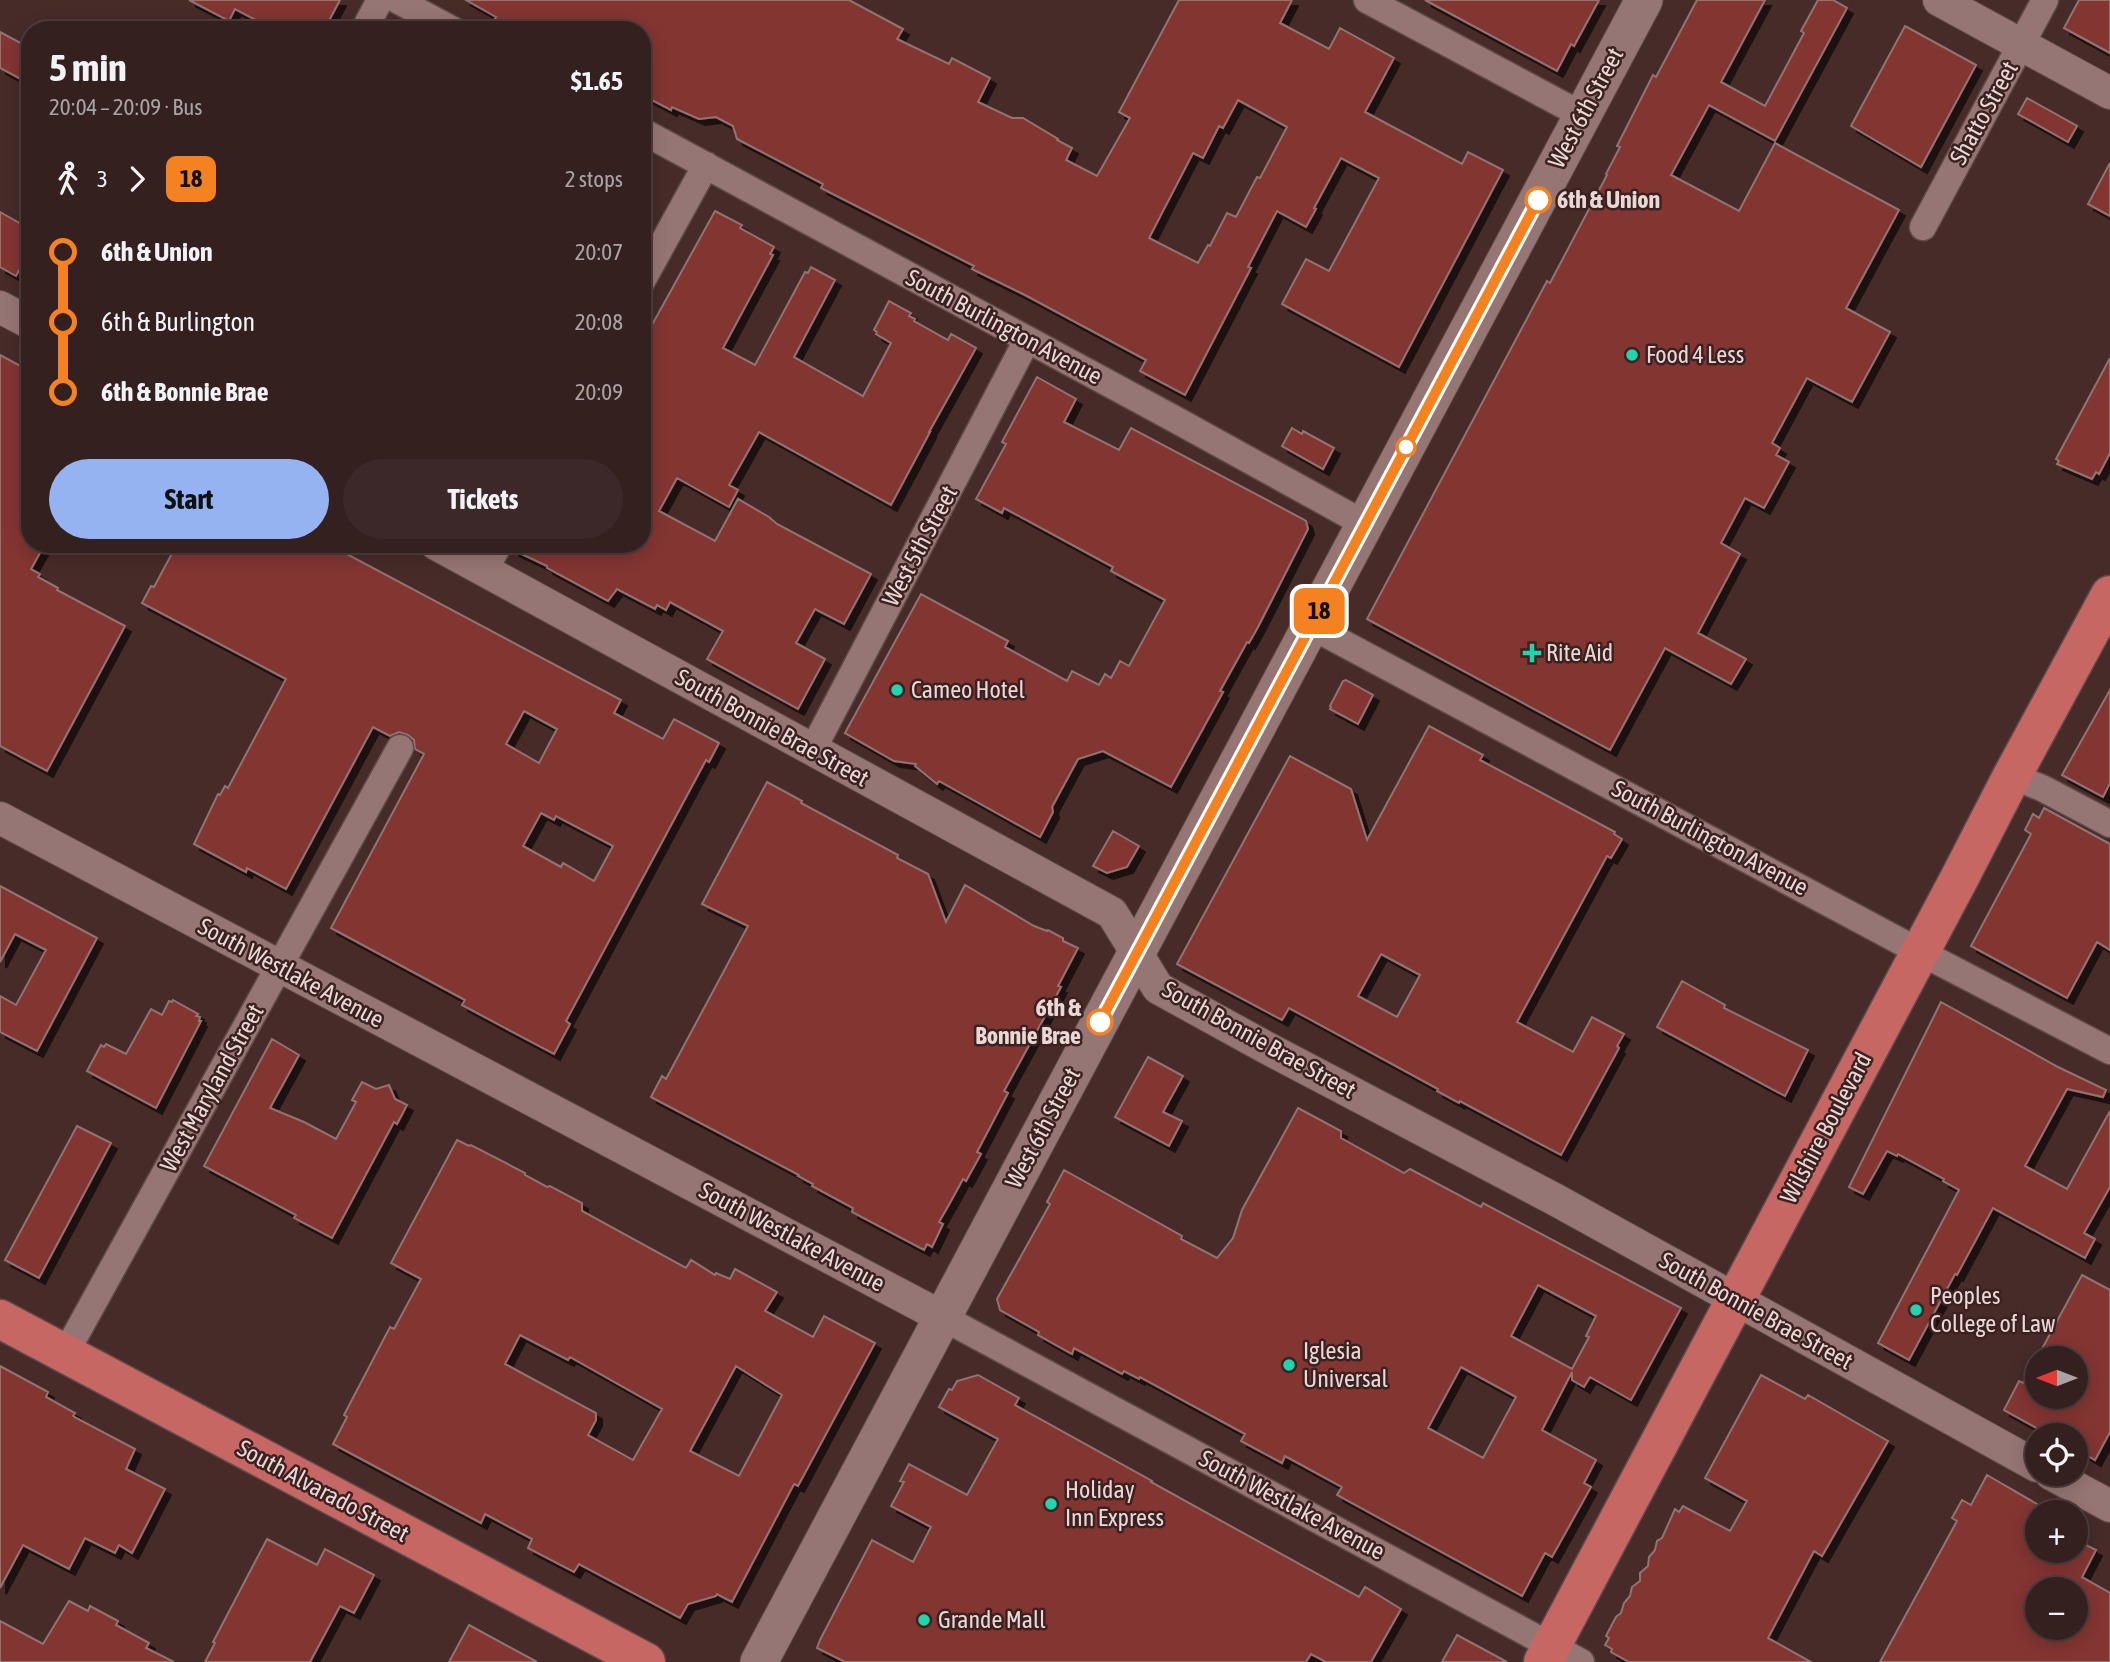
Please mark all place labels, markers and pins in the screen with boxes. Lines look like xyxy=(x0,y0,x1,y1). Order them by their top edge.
place label: 6th & Union xyxy=(1557,186,1660,213)
marker: 6th & Union xyxy=(1525,187,1551,213)
place label: Food 4 Less xyxy=(1646,341,1744,368)
marker: Food 4 Less xyxy=(1624,347,1640,363)
unlabelled marker xyxy=(1396,437,1416,457)
place label: Rite Aid xyxy=(1546,639,1613,666)
marker: Rite Aid xyxy=(1524,645,1540,661)
place label: Cameo Hotel xyxy=(911,676,1025,703)
marker: Cameo Hotel xyxy=(889,682,905,698)
place label: 6th & Bonnie Brae xyxy=(975,994,1082,1049)
marker: 6th & Bonnie Brae xyxy=(1087,1009,1113,1035)
place label: Peoples College of Law xyxy=(1930,1282,2055,1337)
marker: Peoples College of Law xyxy=(1908,1302,1924,1318)
place label: Iglesia Universal xyxy=(1303,1337,1389,1392)
marker: Iglesia Universal xyxy=(1281,1357,1297,1373)
place label: Holiday Inn Express xyxy=(1065,1476,1164,1531)
marker: Holiday Inn Express xyxy=(1043,1496,1059,1512)
place label: Grande Mall xyxy=(938,1606,1046,1633)
marker: Grande Mall xyxy=(916,1612,932,1628)

